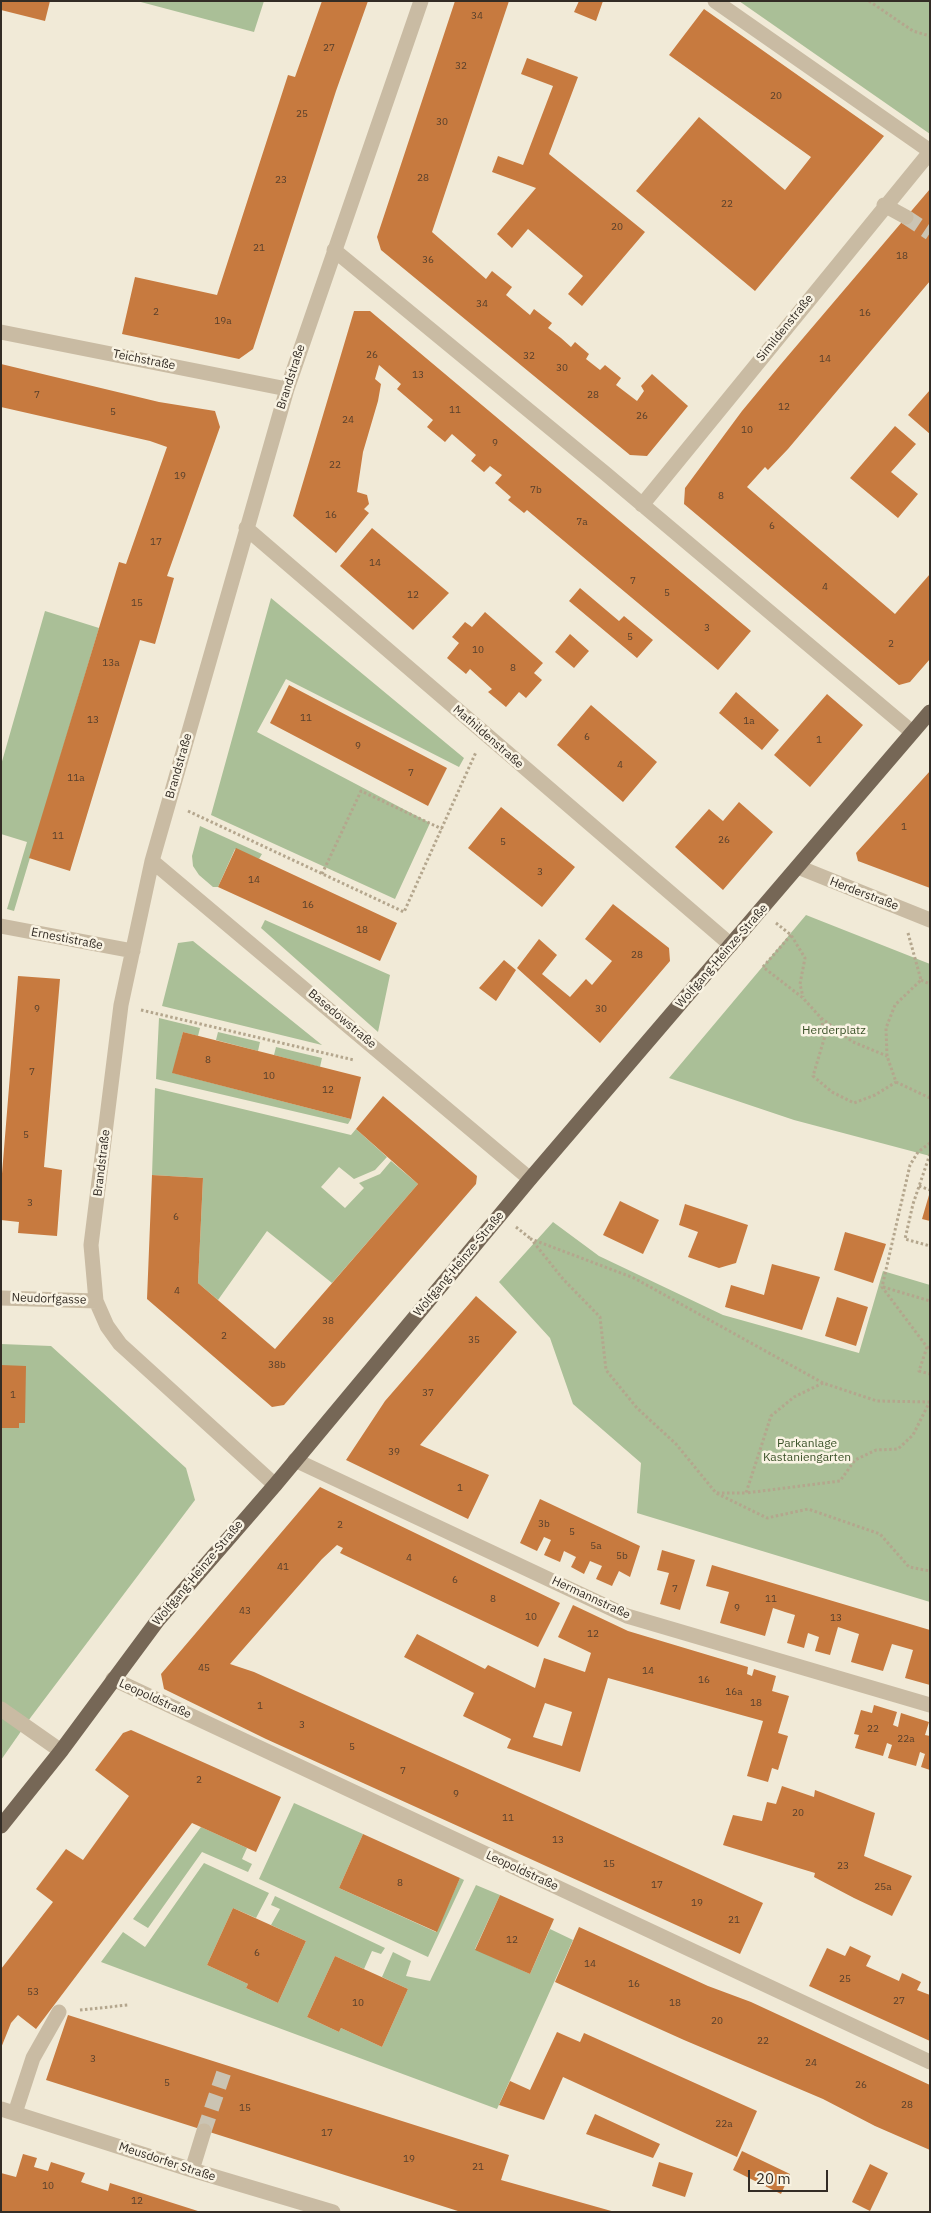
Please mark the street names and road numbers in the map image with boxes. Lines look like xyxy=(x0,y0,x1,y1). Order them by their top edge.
street label: Simildenstraße xyxy=(754,292,816,364)
street label: Brandstraße xyxy=(274,343,308,411)
street label: Teichstraße xyxy=(111,347,177,373)
street label: Mathildenstraße xyxy=(450,702,526,772)
street label: Brandstraße xyxy=(163,732,195,800)
street label: Herderstraße xyxy=(828,874,900,914)
street label: Wolfgang-Heinze-Straße xyxy=(673,901,771,1011)
street label: Ernestistraße xyxy=(30,925,104,953)
street label: Basedowstraße xyxy=(305,986,379,1052)
street label: Brandstraße xyxy=(91,1129,113,1197)
street label: Wolfgang-Heinze-Straße xyxy=(411,1209,507,1319)
street label: Neudorfgasse xyxy=(11,1290,87,1308)
street label: Wolfgang-Heinze-Straße xyxy=(150,1518,246,1628)
street label: Hermannstraße xyxy=(549,1574,633,1622)
street label: Leopoldstraße xyxy=(117,1676,193,1722)
street label: Leopoldstraße xyxy=(484,1848,560,1894)
street label: Meusdorfer Straße xyxy=(117,2140,217,2184)

